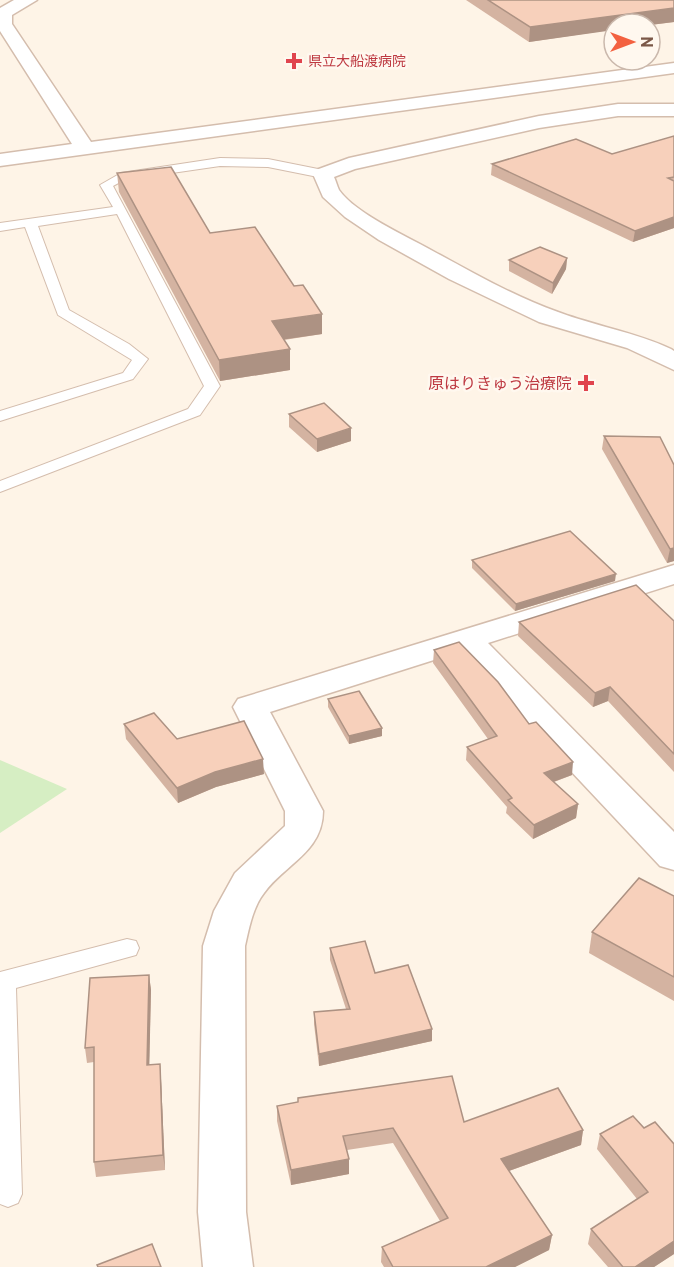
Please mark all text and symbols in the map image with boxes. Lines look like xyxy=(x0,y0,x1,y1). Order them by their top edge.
north arrow xyxy=(602,12,662,72)
text: N xyxy=(635,36,655,48)
marker: 県立大船渡病院 xyxy=(285,52,303,70)
place label: 県立大船渡病院 xyxy=(308,54,406,71)
marker: 原はりきゅう治療院 xyxy=(577,374,595,392)
place label: 原はりきゅう治療院 xyxy=(428,375,572,395)

